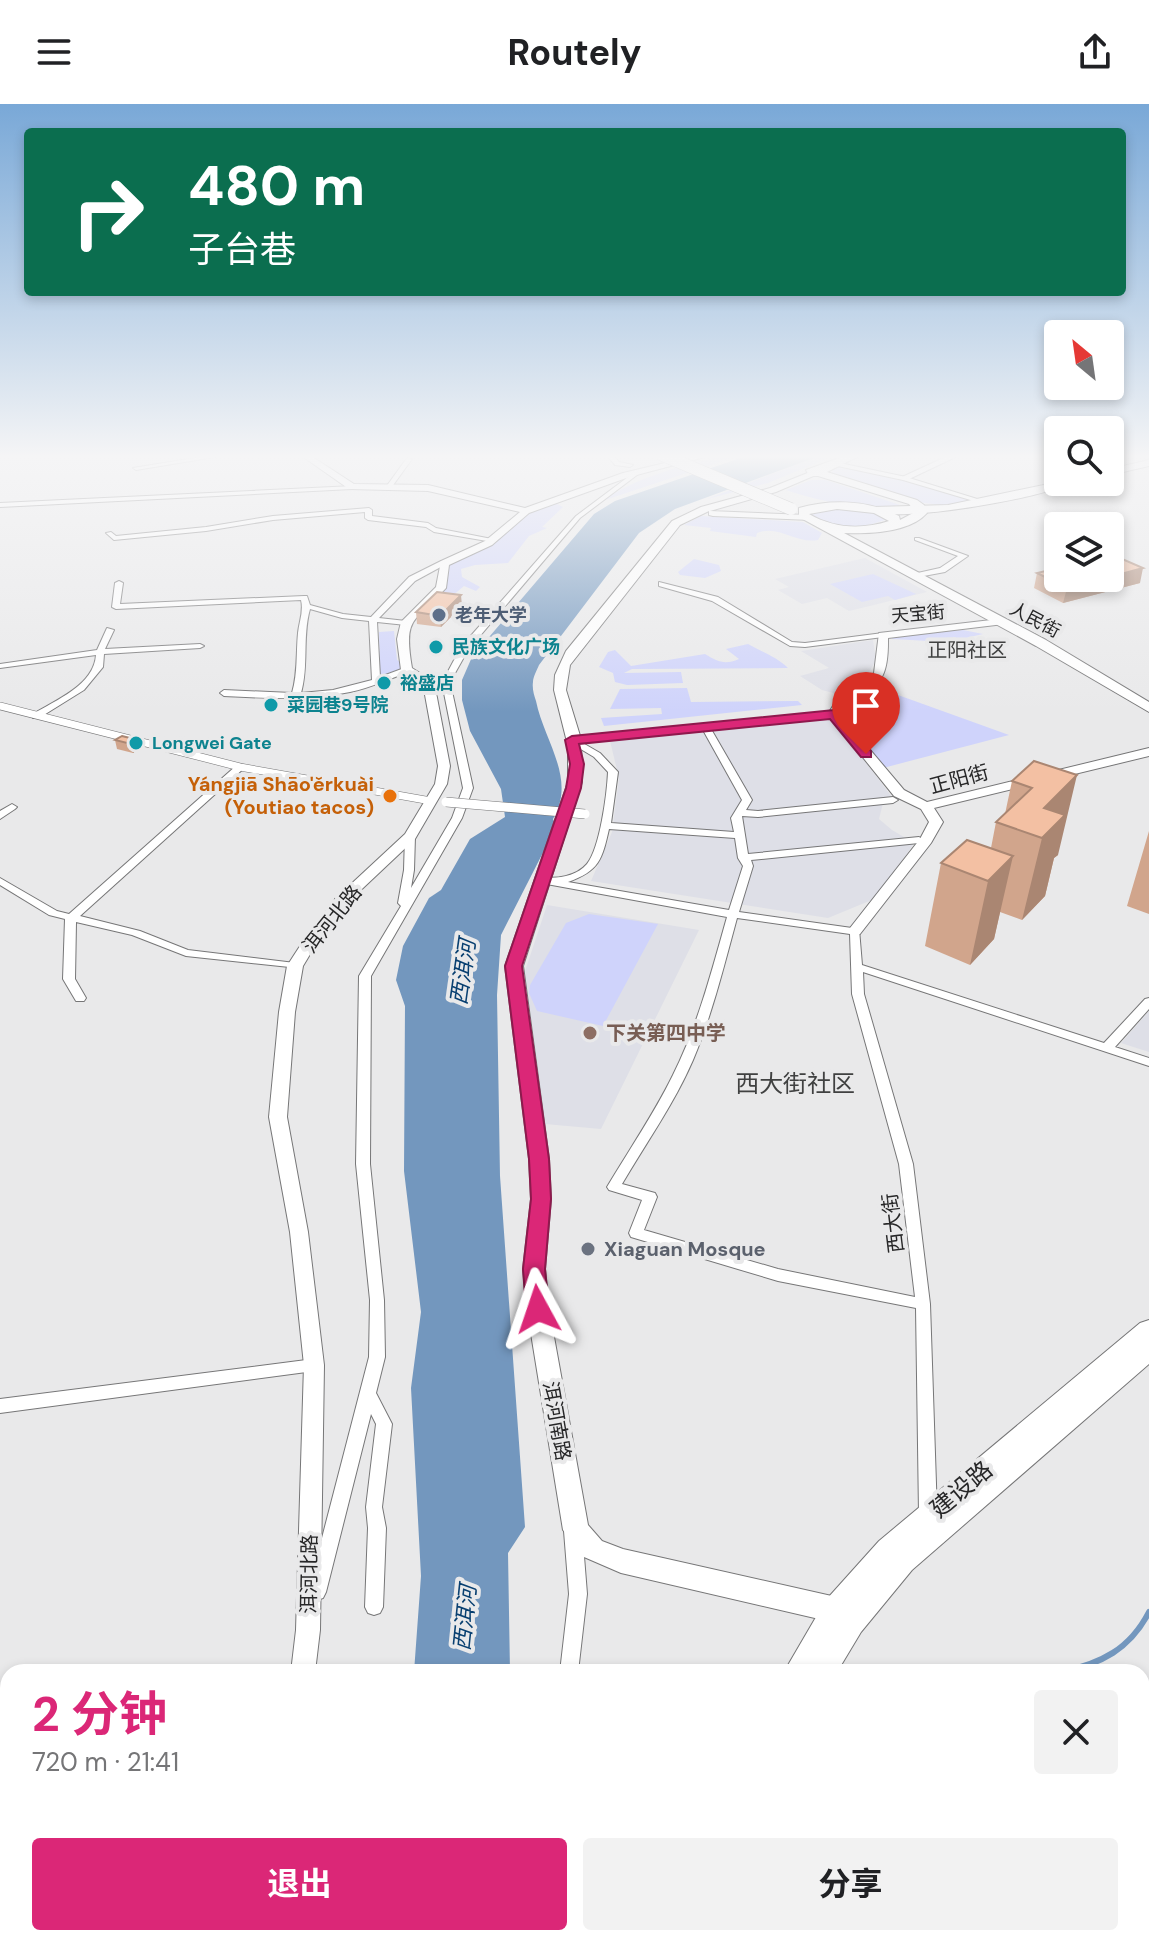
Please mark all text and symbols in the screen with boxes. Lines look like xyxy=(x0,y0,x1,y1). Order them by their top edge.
text: Routely xyxy=(508,29,641,76)
icon: menu xyxy=(32,30,76,74)
icon: share xyxy=(1073,30,1117,74)
text: 480 m xyxy=(188,149,365,222)
icon: right xyxy=(56,160,160,264)
text: 子台巷 xyxy=(188,226,296,273)
north arrow xyxy=(1044,320,1124,400)
map controls xyxy=(1044,320,1124,592)
button: search xyxy=(1044,416,1124,496)
button: layers xyxy=(1044,512,1124,592)
street label: 人民街 xyxy=(1006,597,1064,643)
street label: 天宝街 xyxy=(890,600,946,628)
place label: 老年大学 xyxy=(455,603,527,627)
marker: 老年大学 xyxy=(430,606,448,624)
place label: 民族文化广场 xyxy=(452,635,560,659)
district label: 正阳社区 xyxy=(927,637,1007,663)
marker: 民族文化广场 xyxy=(427,638,445,656)
place label: 裕盛店 xyxy=(400,671,454,695)
pin xyxy=(832,672,900,754)
marker: 裕盛店 xyxy=(375,674,393,692)
icon: arrive xyxy=(844,684,888,728)
place label: 菜园巷9号院 xyxy=(287,693,388,717)
marker: 菜园巷9号院 xyxy=(262,696,280,714)
place label: Longwei Gate xyxy=(152,731,272,755)
marker: Longwei Gate xyxy=(127,734,145,752)
street label: 正阳街 xyxy=(927,759,991,799)
place label: Yángjiā Shāo'ěrkuài (Youtiao tacos) xyxy=(188,771,374,820)
marker: Yángjiā Shāo'ěrkuài (Youtiao tacos) xyxy=(381,787,399,805)
street label: 洱河北路 xyxy=(297,880,367,958)
water label: 西洱河 xyxy=(444,933,483,1007)
place label: 下关第四中学 xyxy=(606,1020,726,1046)
marker: 下关第四中学 xyxy=(581,1024,599,1042)
district label: 西大街社区 xyxy=(735,1068,855,1099)
street label: 西大街 xyxy=(876,1192,910,1254)
place label: Xiaguan Mosque xyxy=(604,1236,766,1262)
marker: Xiaguan Mosque xyxy=(579,1240,597,1258)
position arrow xyxy=(496,1267,580,1351)
street label: 洱河南路 xyxy=(537,1379,577,1463)
street label: 建设路 xyxy=(923,1454,999,1524)
street label: 洱河北路 xyxy=(295,1534,323,1614)
water label: 西洱河 xyxy=(447,1580,483,1652)
text: 2 分钟 xyxy=(32,1683,167,1746)
button: close xyxy=(1034,1690,1118,1774)
text: 720 m · 21:41 xyxy=(32,1745,179,1779)
button: 退出 xyxy=(32,1838,567,1930)
button: 分享 xyxy=(583,1838,1118,1930)

